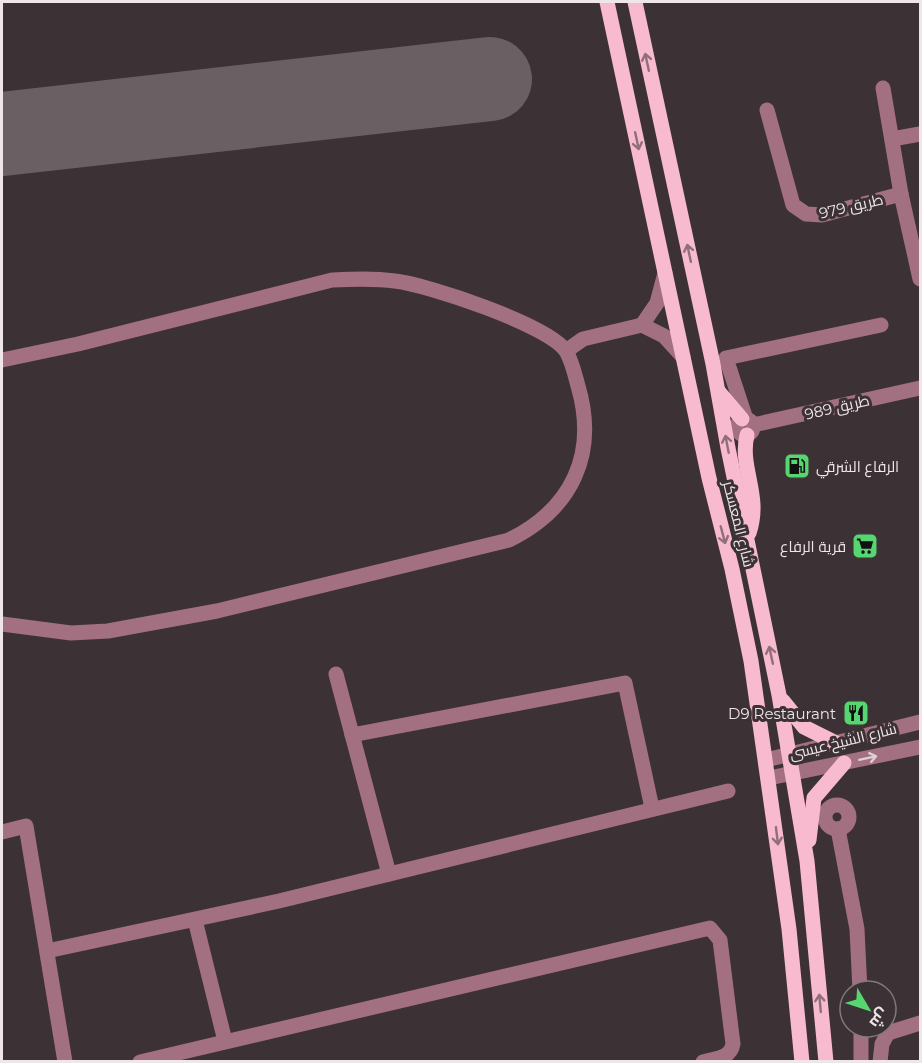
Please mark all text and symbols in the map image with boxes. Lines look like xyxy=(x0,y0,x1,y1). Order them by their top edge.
one-way arrow xyxy=(641,53,652,72)
one-way arrow xyxy=(632,131,643,150)
street label: طريق 979 xyxy=(817,189,885,224)
one-way arrow xyxy=(683,243,694,263)
street label: طريق 989 xyxy=(803,390,872,425)
one-way arrow xyxy=(721,434,732,454)
fuel station icon: الرفاع الشرقي xyxy=(782,451,812,481)
place label: الرفاع الشرقي xyxy=(816,457,899,479)
street label: شارع المعسكر xyxy=(717,478,759,570)
one-way arrow xyxy=(718,525,730,544)
supermarket icon: قرية الرفاع xyxy=(850,531,880,561)
place label: قرية الرفاع xyxy=(780,537,846,558)
one-way arrow xyxy=(765,646,776,665)
restaurant icon: D9 Restaurant xyxy=(841,698,871,728)
place label: D9 Restaurant xyxy=(728,704,836,723)
street label: شارع الشيخ عيسى xyxy=(787,718,899,765)
one-way arrow xyxy=(857,752,877,763)
one-way arrow xyxy=(772,826,783,846)
north arrow xyxy=(838,979,898,1039)
one-way arrow xyxy=(814,994,825,1014)
text: ش xyxy=(865,1004,893,1032)

